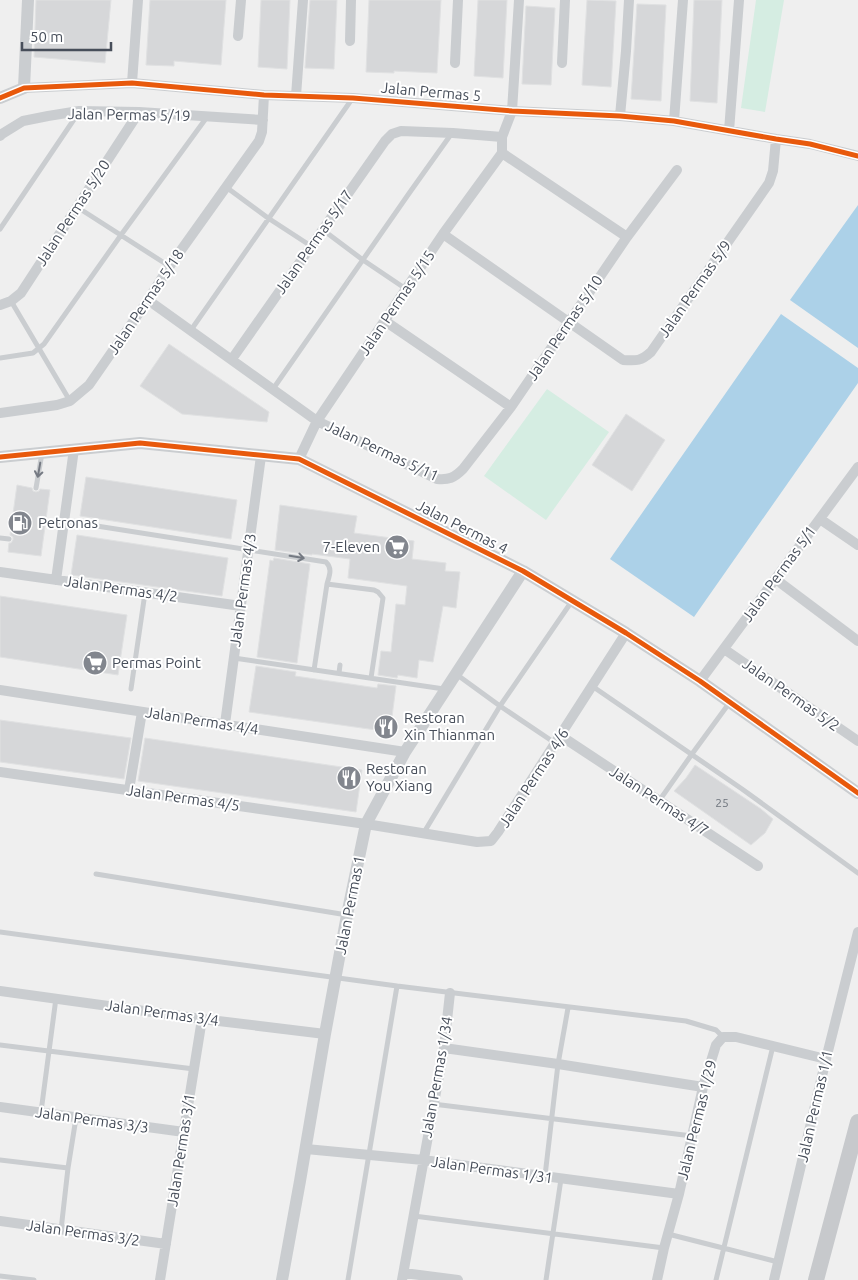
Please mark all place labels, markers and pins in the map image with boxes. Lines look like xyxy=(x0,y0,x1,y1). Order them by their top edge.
fuel station icon: Petronas xyxy=(7,510,33,536)
place label: Petronas xyxy=(38,514,98,531)
supermarket icon: 7-Eleven xyxy=(384,534,410,560)
place label: 7-Eleven xyxy=(322,538,380,555)
supermarket icon: Permas Point xyxy=(82,650,108,676)
place label: Permas Point xyxy=(112,654,201,671)
place label: Restoran Xin Thianman xyxy=(404,709,495,743)
restaurant icon: Restoran Xin Thianman xyxy=(373,714,399,740)
place label: Restoran You Xiang xyxy=(366,760,433,794)
restaurant icon: Restoran You Xiang xyxy=(336,765,362,791)

